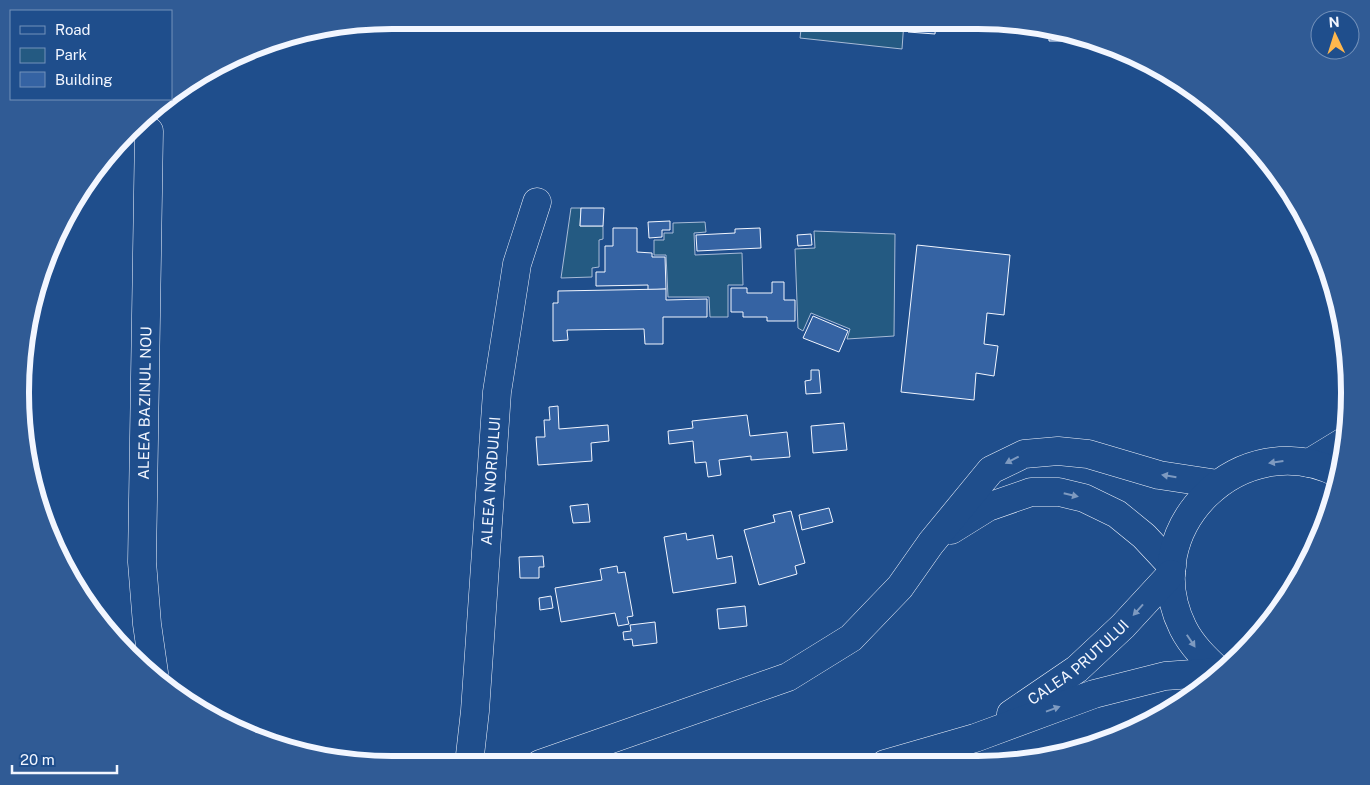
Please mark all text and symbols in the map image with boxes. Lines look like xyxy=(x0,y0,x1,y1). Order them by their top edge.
legend xyxy=(10,10,172,100)
north arrow xyxy=(1310,10,1360,60)
text: N xyxy=(1328,14,1340,30)
text: Road xyxy=(55,21,91,38)
text: Park xyxy=(55,46,87,63)
text: Building xyxy=(55,71,113,88)
street label: ALEEA BAZINUL NOU xyxy=(135,326,154,480)
street label: ALEEA NORDULUI xyxy=(477,416,503,546)
one-way arrow xyxy=(1005,456,1019,464)
one-way arrow xyxy=(1268,458,1284,466)
one-way arrow xyxy=(1161,472,1177,480)
one-way arrow xyxy=(1064,491,1079,499)
one-way arrow xyxy=(1132,604,1144,616)
street label: CALEA PRUTULUI xyxy=(1024,616,1132,708)
one-way arrow xyxy=(1186,634,1196,647)
one-way arrow xyxy=(1046,705,1061,712)
scale bar xyxy=(12,742,118,774)
text: 20 m xyxy=(20,751,55,768)

